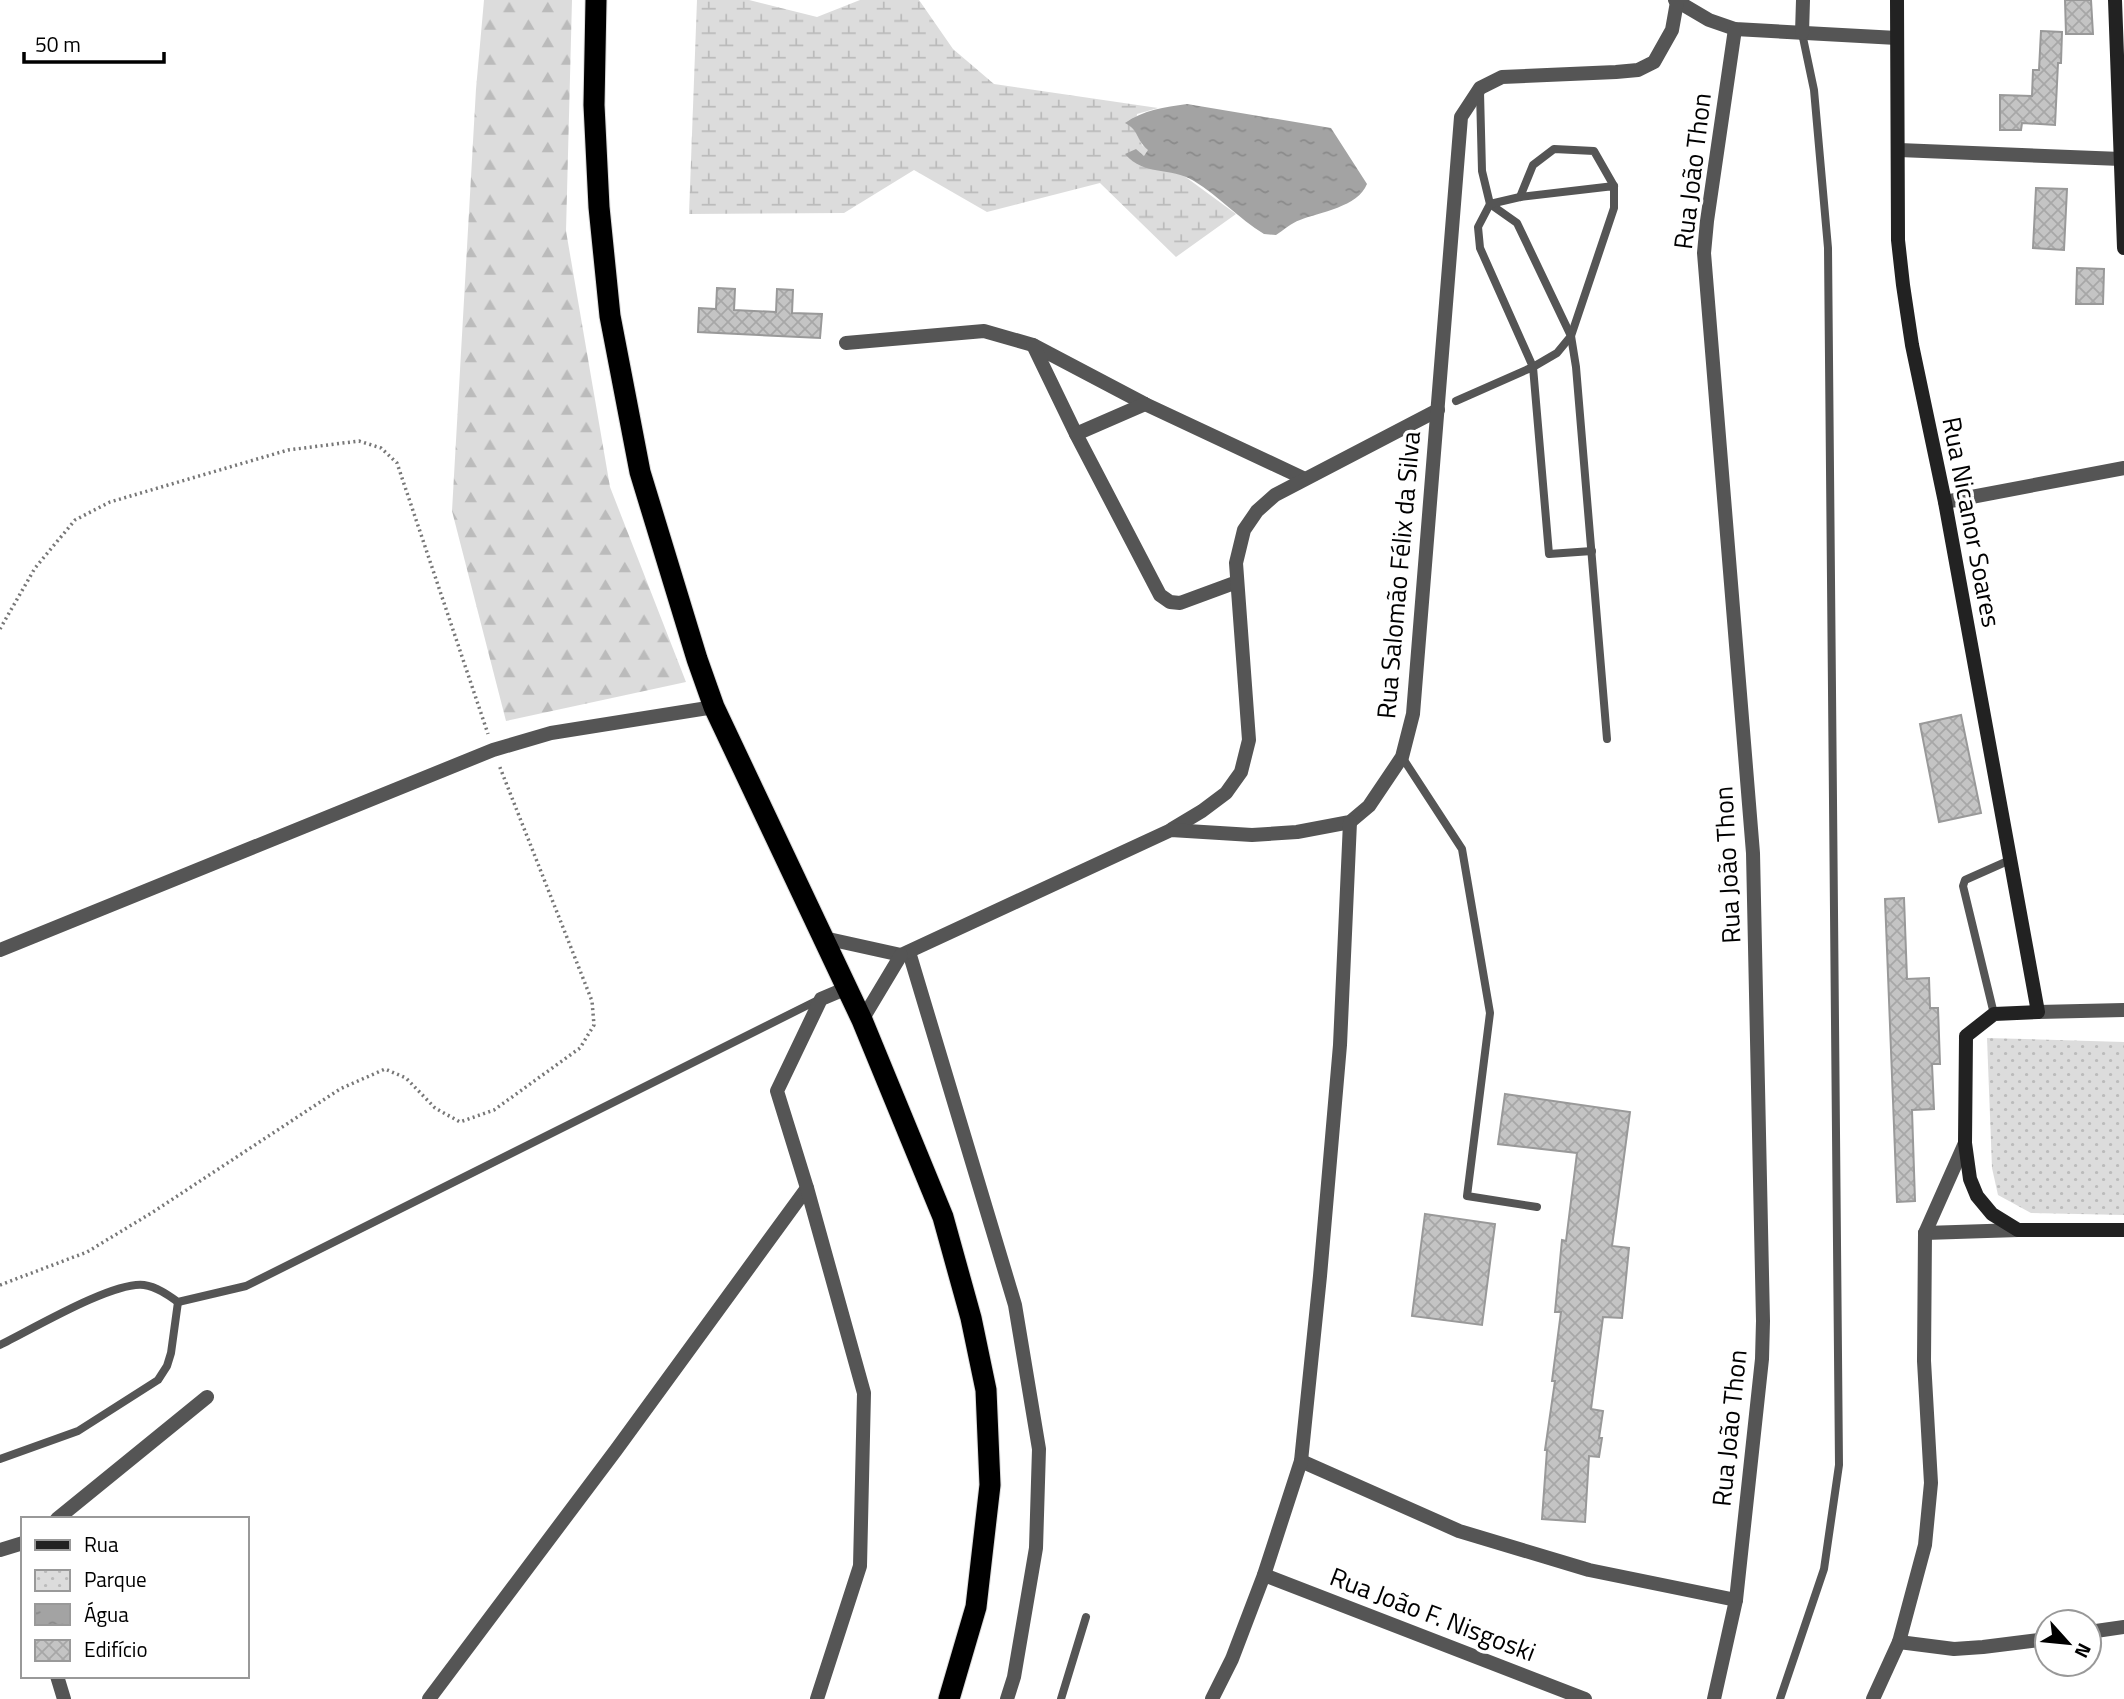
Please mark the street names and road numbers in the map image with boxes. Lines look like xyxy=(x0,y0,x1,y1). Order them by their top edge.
street label: Rua João Thon xyxy=(1663,91,1721,251)
street label: Rua Nicanor Soares xyxy=(1933,414,2011,630)
street label: Rua Salomão Félix da Silva xyxy=(1366,430,1430,720)
street label: Rua João Thon xyxy=(1703,785,1751,945)
street label: Rua João Thon xyxy=(1701,1348,1757,1508)
street label: Rua João F. Nisgoski xyxy=(1324,1557,1542,1671)

